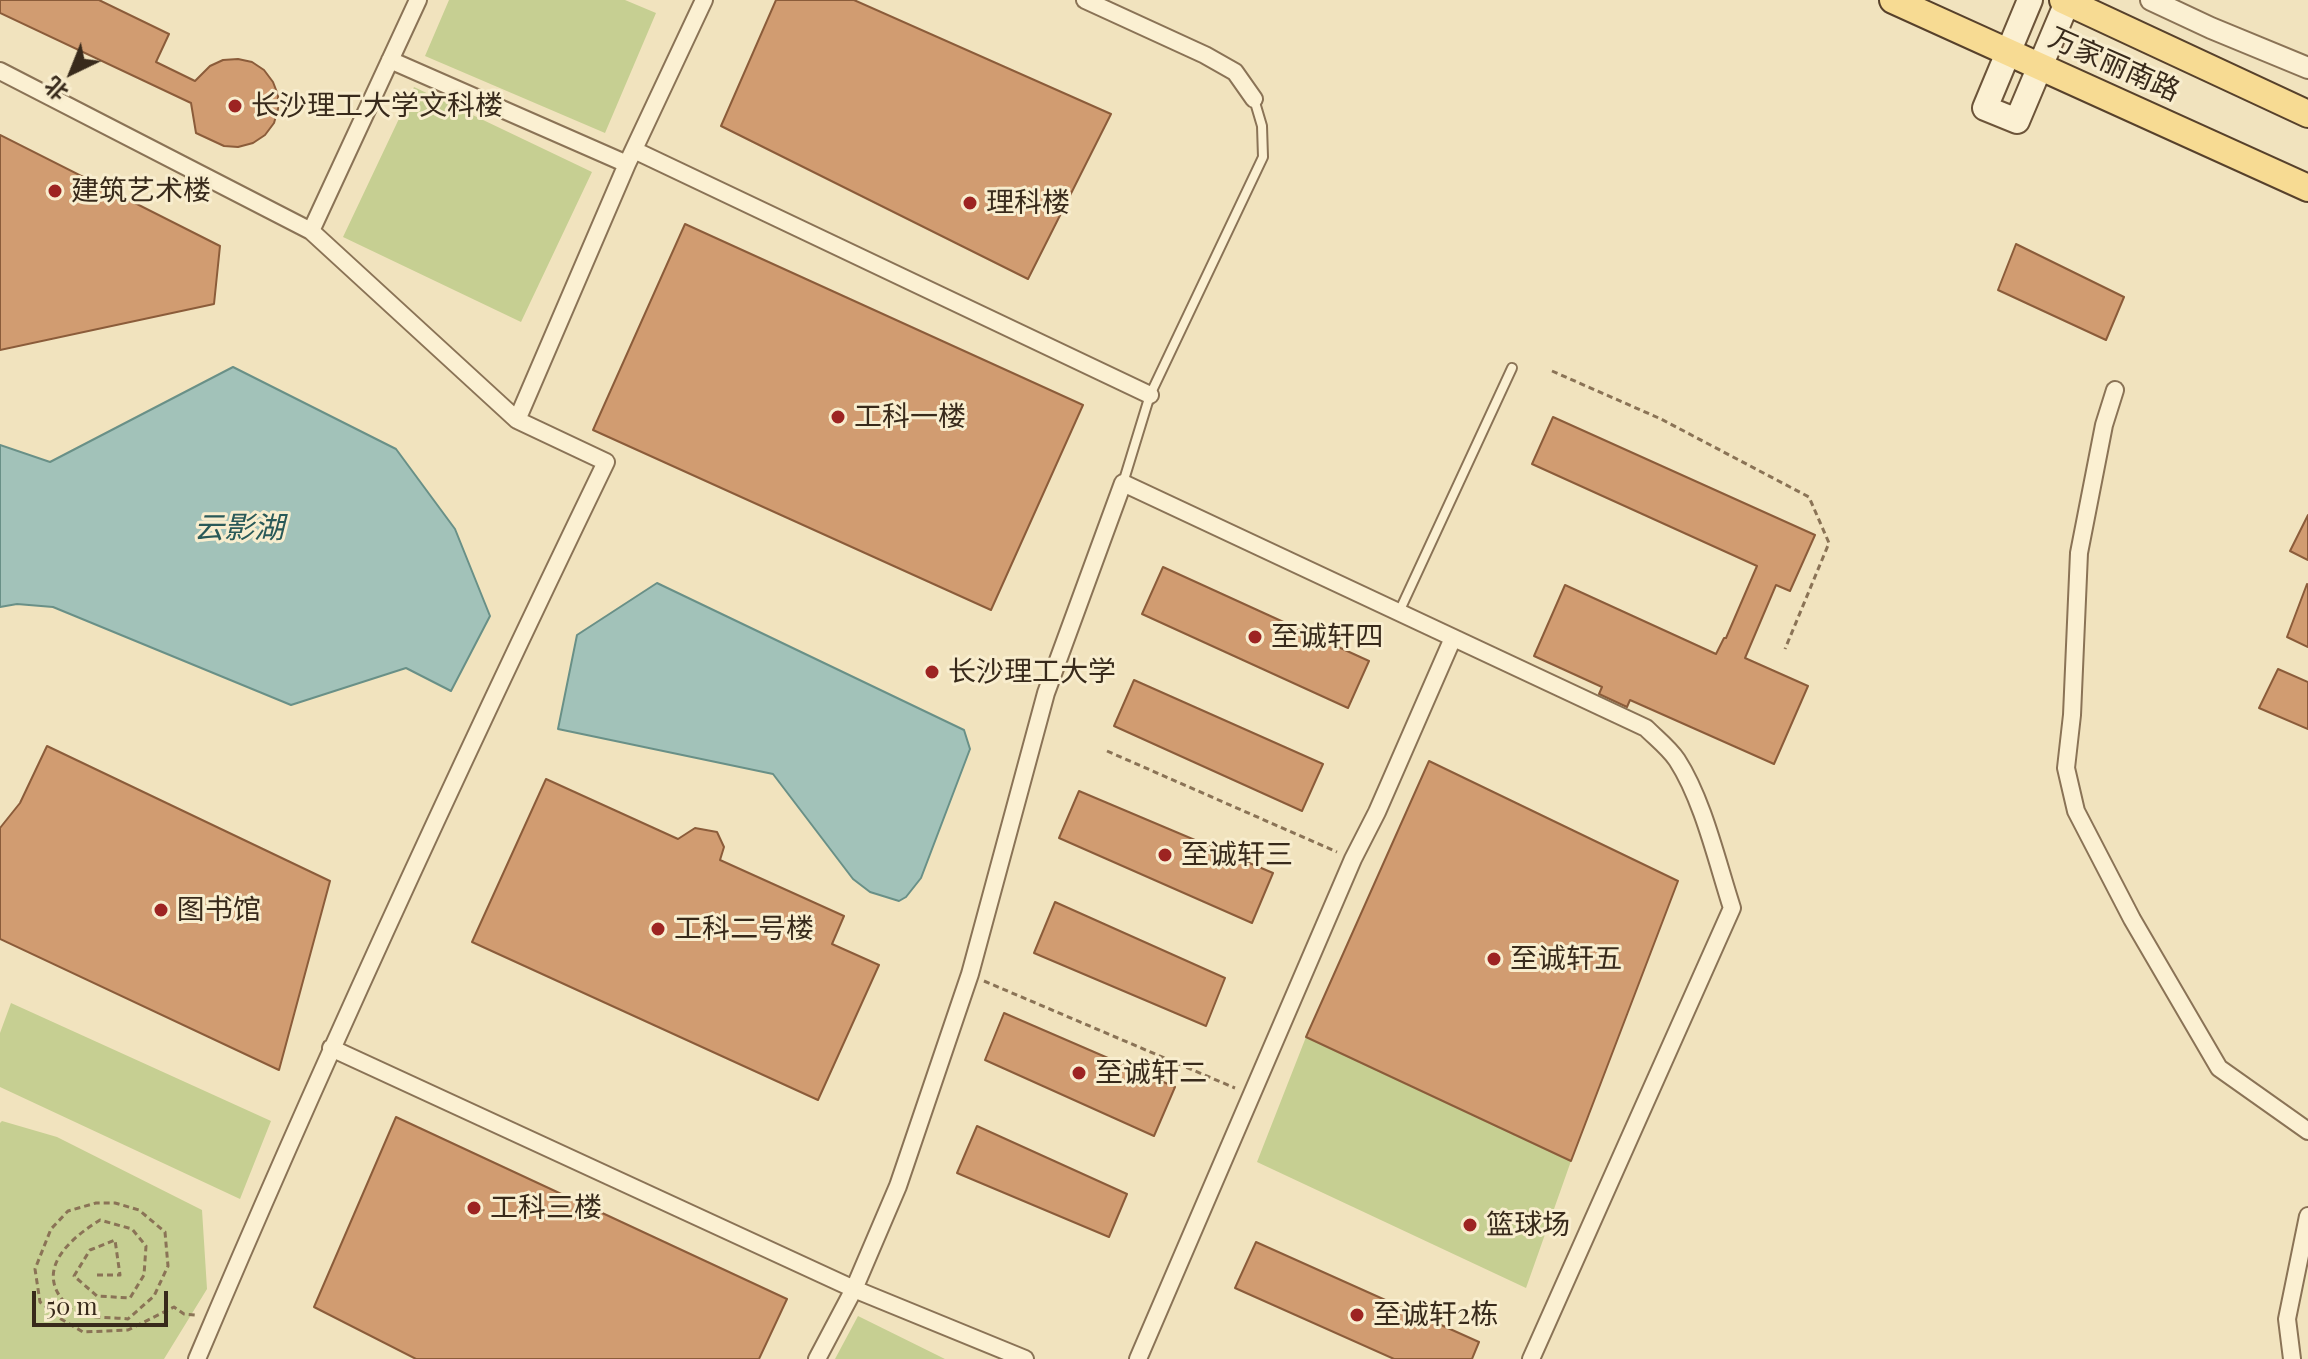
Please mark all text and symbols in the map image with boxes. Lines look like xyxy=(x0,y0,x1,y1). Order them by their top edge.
street label: 万家丽南路 xyxy=(2043,21,2185,109)
north arrow xyxy=(32,32,112,112)
text: 北 xyxy=(37,71,74,108)
place label: 长沙理工大学文科楼 xyxy=(251,89,503,123)
marker: 长沙理工大学文科楼 xyxy=(226,97,244,115)
place label: 建筑艺术楼 xyxy=(71,174,211,208)
marker: 建筑艺术楼 xyxy=(46,182,64,200)
place label: 理科楼 xyxy=(986,186,1070,220)
marker: 理科楼 xyxy=(961,194,979,212)
place label: 工科一楼 xyxy=(854,400,966,434)
marker: 工科一楼 xyxy=(829,408,847,426)
water label: 云影湖 xyxy=(194,511,284,547)
place label: 至诚轩四 xyxy=(1271,620,1383,654)
marker: 至诚轩四 xyxy=(1246,628,1264,646)
place label: 长沙理工大学 xyxy=(948,655,1116,689)
marker: 长沙理工大学 xyxy=(923,663,941,681)
place label: 至诚轩三 xyxy=(1181,838,1293,872)
marker: 至诚轩三 xyxy=(1156,846,1174,864)
place label: 图书馆 xyxy=(177,893,261,927)
marker: 图书馆 xyxy=(152,901,170,919)
place label: 工科二号楼 xyxy=(674,912,814,946)
marker: 工科二号楼 xyxy=(649,920,667,938)
place label: 至诚轩五 xyxy=(1510,942,1622,976)
marker: 至诚轩五 xyxy=(1485,950,1503,968)
place label: 至诚轩二 xyxy=(1095,1056,1207,1090)
marker: 至诚轩二 xyxy=(1070,1064,1088,1082)
place label: 工科三楼 xyxy=(490,1191,602,1225)
marker: 工科三楼 xyxy=(465,1199,483,1217)
place label: 篮球场 xyxy=(1486,1208,1570,1242)
marker: 篮球场 xyxy=(1461,1216,1479,1234)
scale bar xyxy=(36,1275,172,1325)
text: 50 m xyxy=(46,1289,98,1321)
place label: 至诚轩2栋 xyxy=(1373,1298,1498,1332)
marker: 至诚轩2栋 xyxy=(1348,1306,1366,1324)

